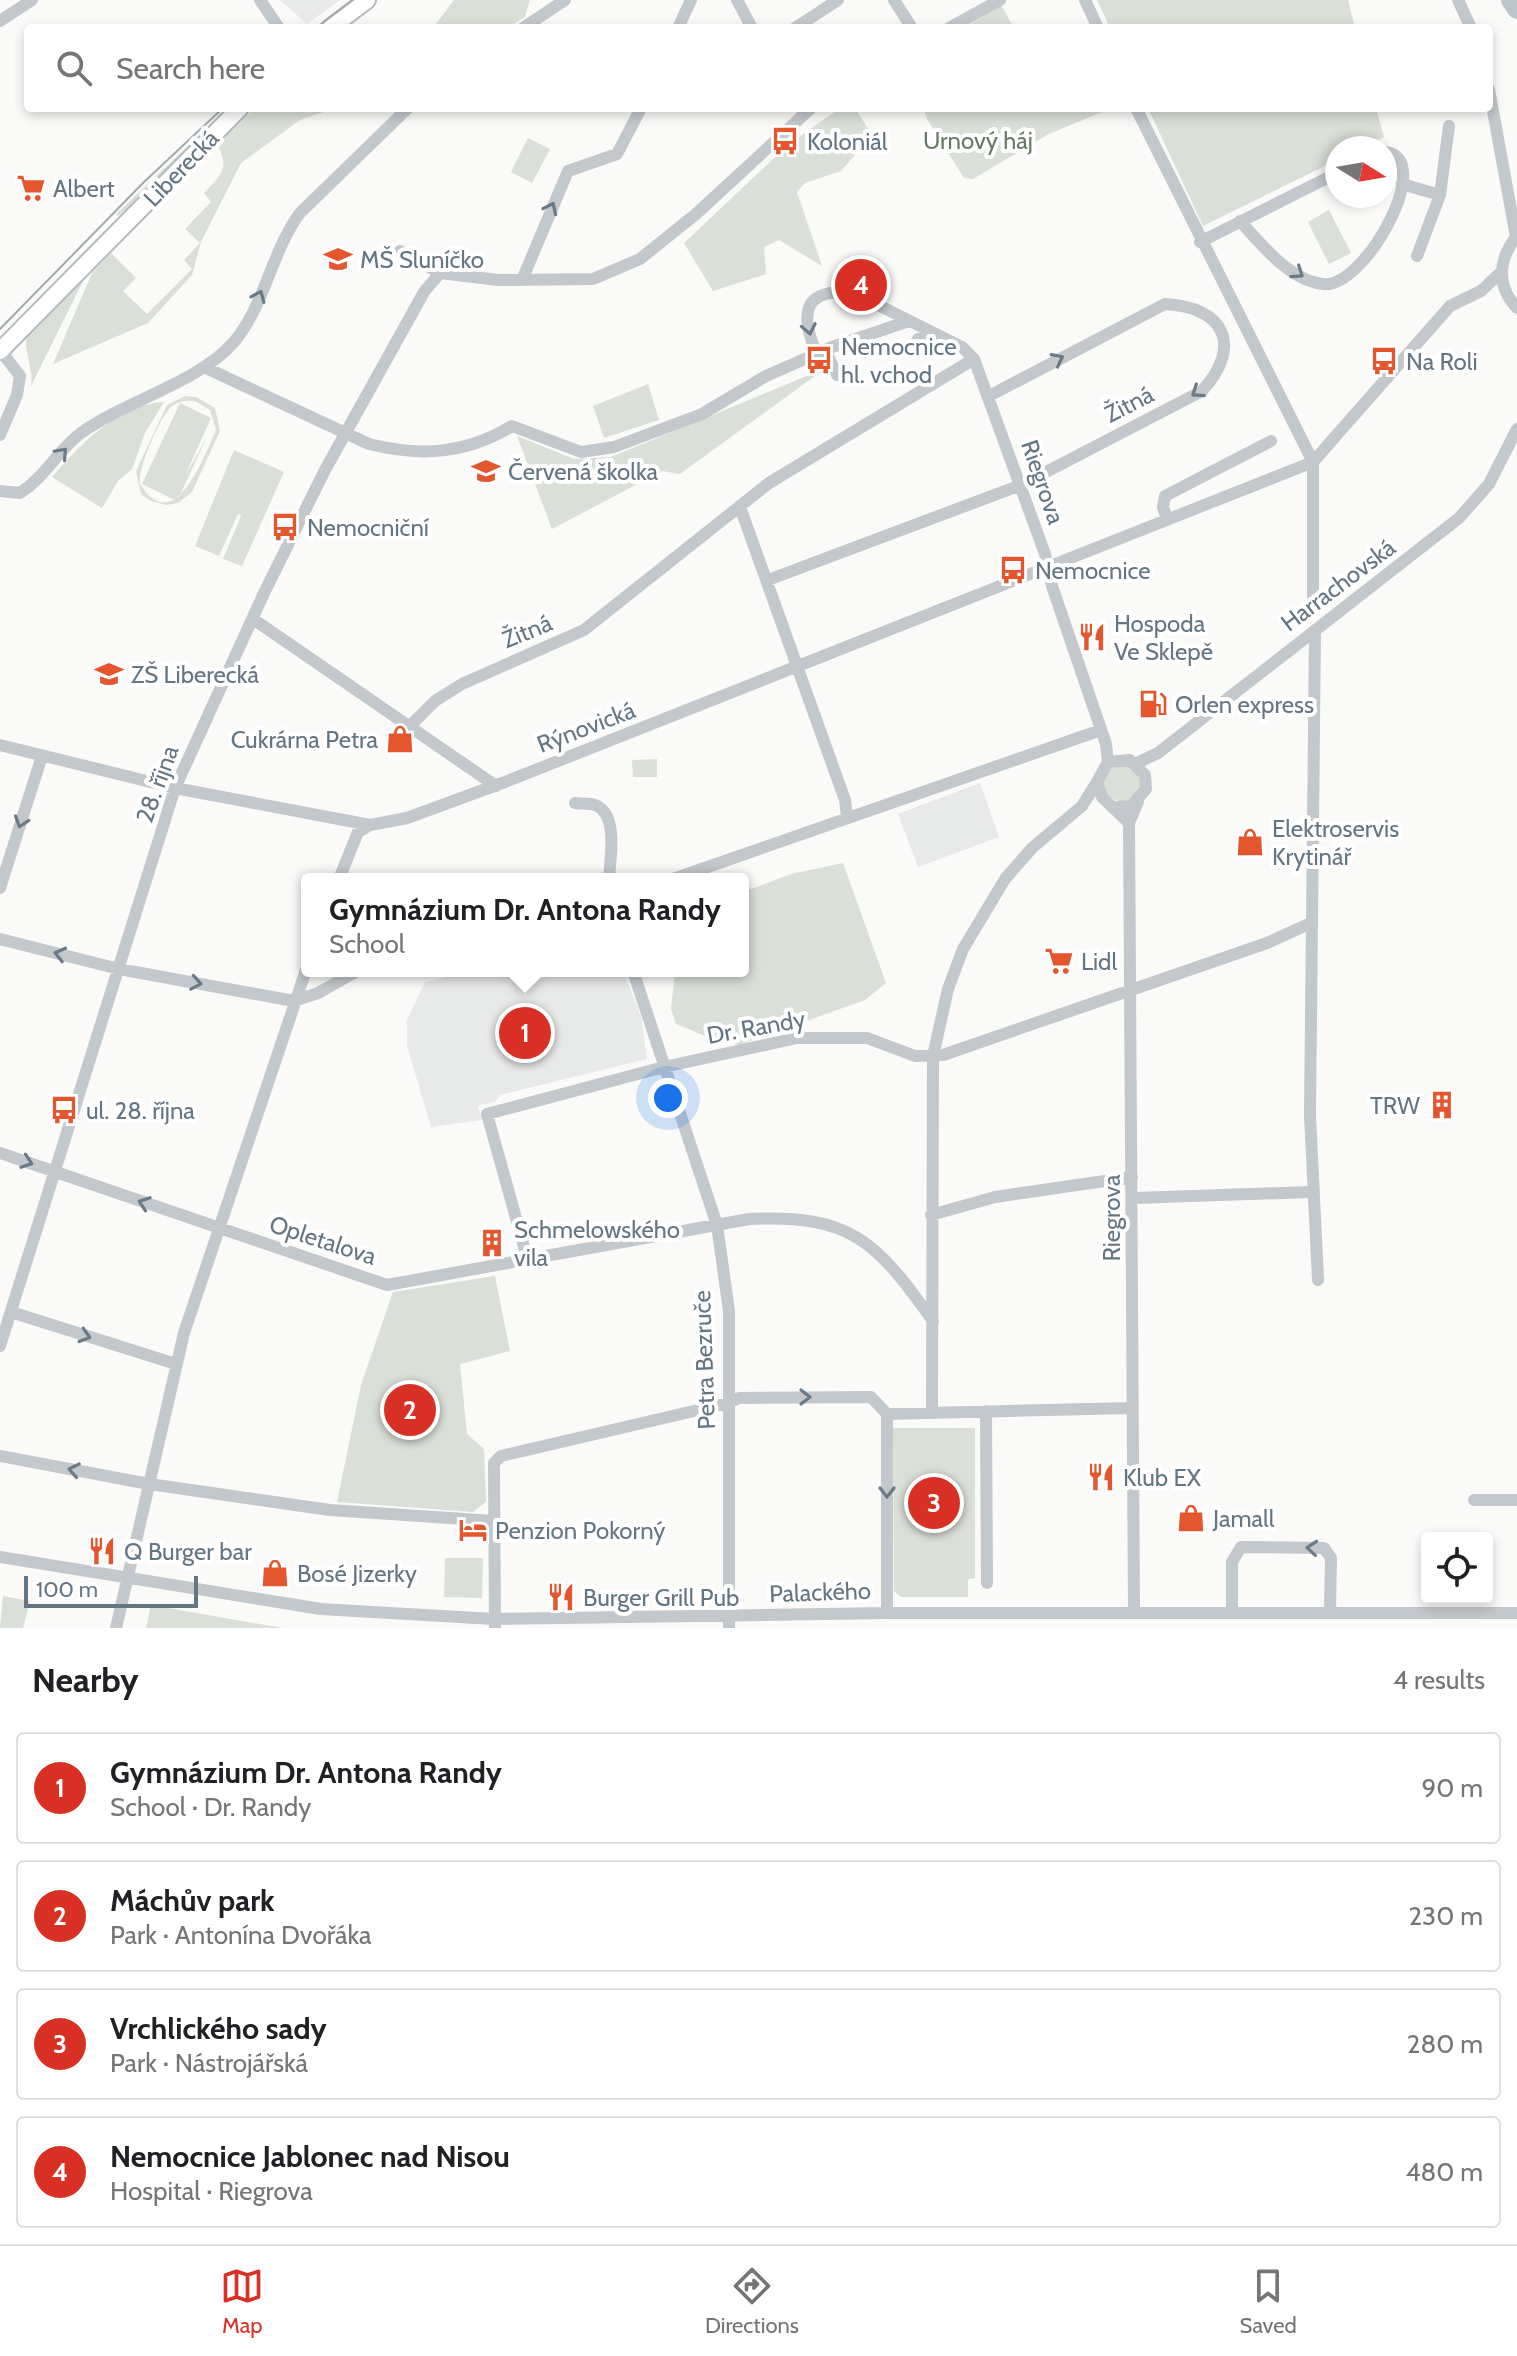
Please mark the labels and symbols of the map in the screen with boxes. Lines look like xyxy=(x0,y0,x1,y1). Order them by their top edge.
street label: Liberecká xyxy=(137,123,225,212)
bus stop icon: Koloniál xyxy=(770,126,800,156)
park label: Urnový háj xyxy=(923,126,1033,155)
place label: Koloniál xyxy=(807,127,888,156)
north arrow xyxy=(1325,136,1397,208)
supermarket icon: Albert xyxy=(16,173,46,203)
place label: Albert xyxy=(53,174,115,203)
one-way arrow xyxy=(541,202,557,216)
school or university icon: MŠ Sluníčko xyxy=(323,244,353,274)
place label: MŠ Sluníčko xyxy=(360,245,484,274)
pin: 4 xyxy=(835,255,887,315)
one-way arrow xyxy=(1289,263,1303,278)
one-way arrow xyxy=(249,289,265,304)
one-way arrow xyxy=(799,322,816,335)
place label: Nemocnice hl. vchod xyxy=(841,332,957,389)
bus stop icon: Nemocnice hl. vchod xyxy=(804,345,834,375)
bus stop icon: Na Roli xyxy=(1369,346,1399,376)
place label: Na Roli xyxy=(1406,347,1478,376)
one-way arrow xyxy=(1050,354,1064,369)
street label: Žitná xyxy=(1100,379,1159,429)
one-way arrow xyxy=(1191,382,1205,397)
street label: Riegrova xyxy=(1015,436,1071,528)
one-way arrow xyxy=(52,448,66,463)
school or university icon: Červená školka xyxy=(471,456,501,486)
place label: Červená školka xyxy=(508,457,659,486)
bus stop icon: Nemocniční xyxy=(270,512,300,542)
place label: Nemocniční xyxy=(307,513,429,542)
street label: Harrachovská xyxy=(1275,532,1401,637)
bus stop icon: Nemocnice xyxy=(998,555,1028,585)
place label: Nemocnice xyxy=(1035,556,1151,585)
street label: Žitná xyxy=(498,608,557,654)
place label: Hospoda Ve Sklepě xyxy=(1114,609,1213,666)
restaurant icon: Hospoda Ve Sklepě xyxy=(1077,622,1107,652)
school or university icon: ZŠ Liberecká xyxy=(94,659,124,689)
place label: ZŠ Liberecká xyxy=(131,660,259,689)
fuel station icon: Orlen express xyxy=(1138,689,1168,719)
place label: Orlen express xyxy=(1175,690,1314,719)
street label: Rýnovická xyxy=(533,695,640,759)
shop icon: Cukrárna Petra xyxy=(385,724,415,754)
place label: Cukrárna Petra xyxy=(231,725,378,754)
street label: 28. října xyxy=(130,741,185,827)
one-way arrow xyxy=(14,814,30,828)
place label: Elektroservis Krytinář xyxy=(1272,814,1399,871)
shop icon: Elektroservis Krytinář xyxy=(1235,827,1265,857)
one-way arrow xyxy=(53,946,67,963)
supermarket icon: Lidl xyxy=(1044,946,1074,976)
place label: Lidl xyxy=(1081,947,1117,976)
one-way arrow xyxy=(189,974,203,991)
pin: 1 xyxy=(499,1003,551,1063)
street label: Dr. Randy xyxy=(705,1004,807,1050)
your location xyxy=(648,1078,688,1118)
building icon: TRW xyxy=(1427,1090,1457,1120)
place label: TRW xyxy=(1370,1091,1420,1120)
bus stop icon: ul. 28. října xyxy=(49,1095,79,1125)
place label: ul. 28. října xyxy=(86,1096,195,1125)
one-way arrow xyxy=(19,1153,33,1169)
street label: Riegrova xyxy=(1097,1174,1126,1262)
one-way arrow xyxy=(138,1196,152,1213)
street label: Opletalova xyxy=(266,1209,381,1271)
place label: Schmelowského vila xyxy=(514,1215,680,1272)
building icon: Schmelowského vila xyxy=(477,1228,507,1258)
street label: Petra Bezruče xyxy=(687,1290,721,1430)
one-way arrow xyxy=(78,1326,92,1342)
pin: 2 xyxy=(384,1380,436,1440)
one-way arrow xyxy=(799,1388,812,1406)
restaurant icon: Klub EX xyxy=(1086,1462,1116,1492)
one-way arrow xyxy=(68,1463,81,1480)
place label: Klub EX xyxy=(1123,1463,1202,1492)
pin: 3 xyxy=(908,1473,960,1533)
one-way arrow xyxy=(878,1486,896,1499)
shop icon: Jamall xyxy=(1176,1503,1206,1533)
place label: Jamall xyxy=(1212,1504,1275,1533)
hotel icon: Penzion Pokorný xyxy=(458,1515,488,1545)
place label: Penzion Pokorný xyxy=(495,1516,665,1545)
restaurant icon: Q Burger bar xyxy=(87,1536,117,1566)
place label: Q Burger bar xyxy=(124,1537,252,1566)
one-way arrow xyxy=(1306,1540,1319,1557)
shop icon: Bosé Jizerky xyxy=(260,1558,290,1588)
place label: Bosé Jizerky xyxy=(297,1559,417,1588)
scale bar xyxy=(24,1572,198,1608)
street label: Palackého xyxy=(769,1576,871,1608)
restaurant icon: Burger Grill Pub xyxy=(546,1582,576,1612)
place label: Burger Grill Pub xyxy=(583,1583,739,1612)

